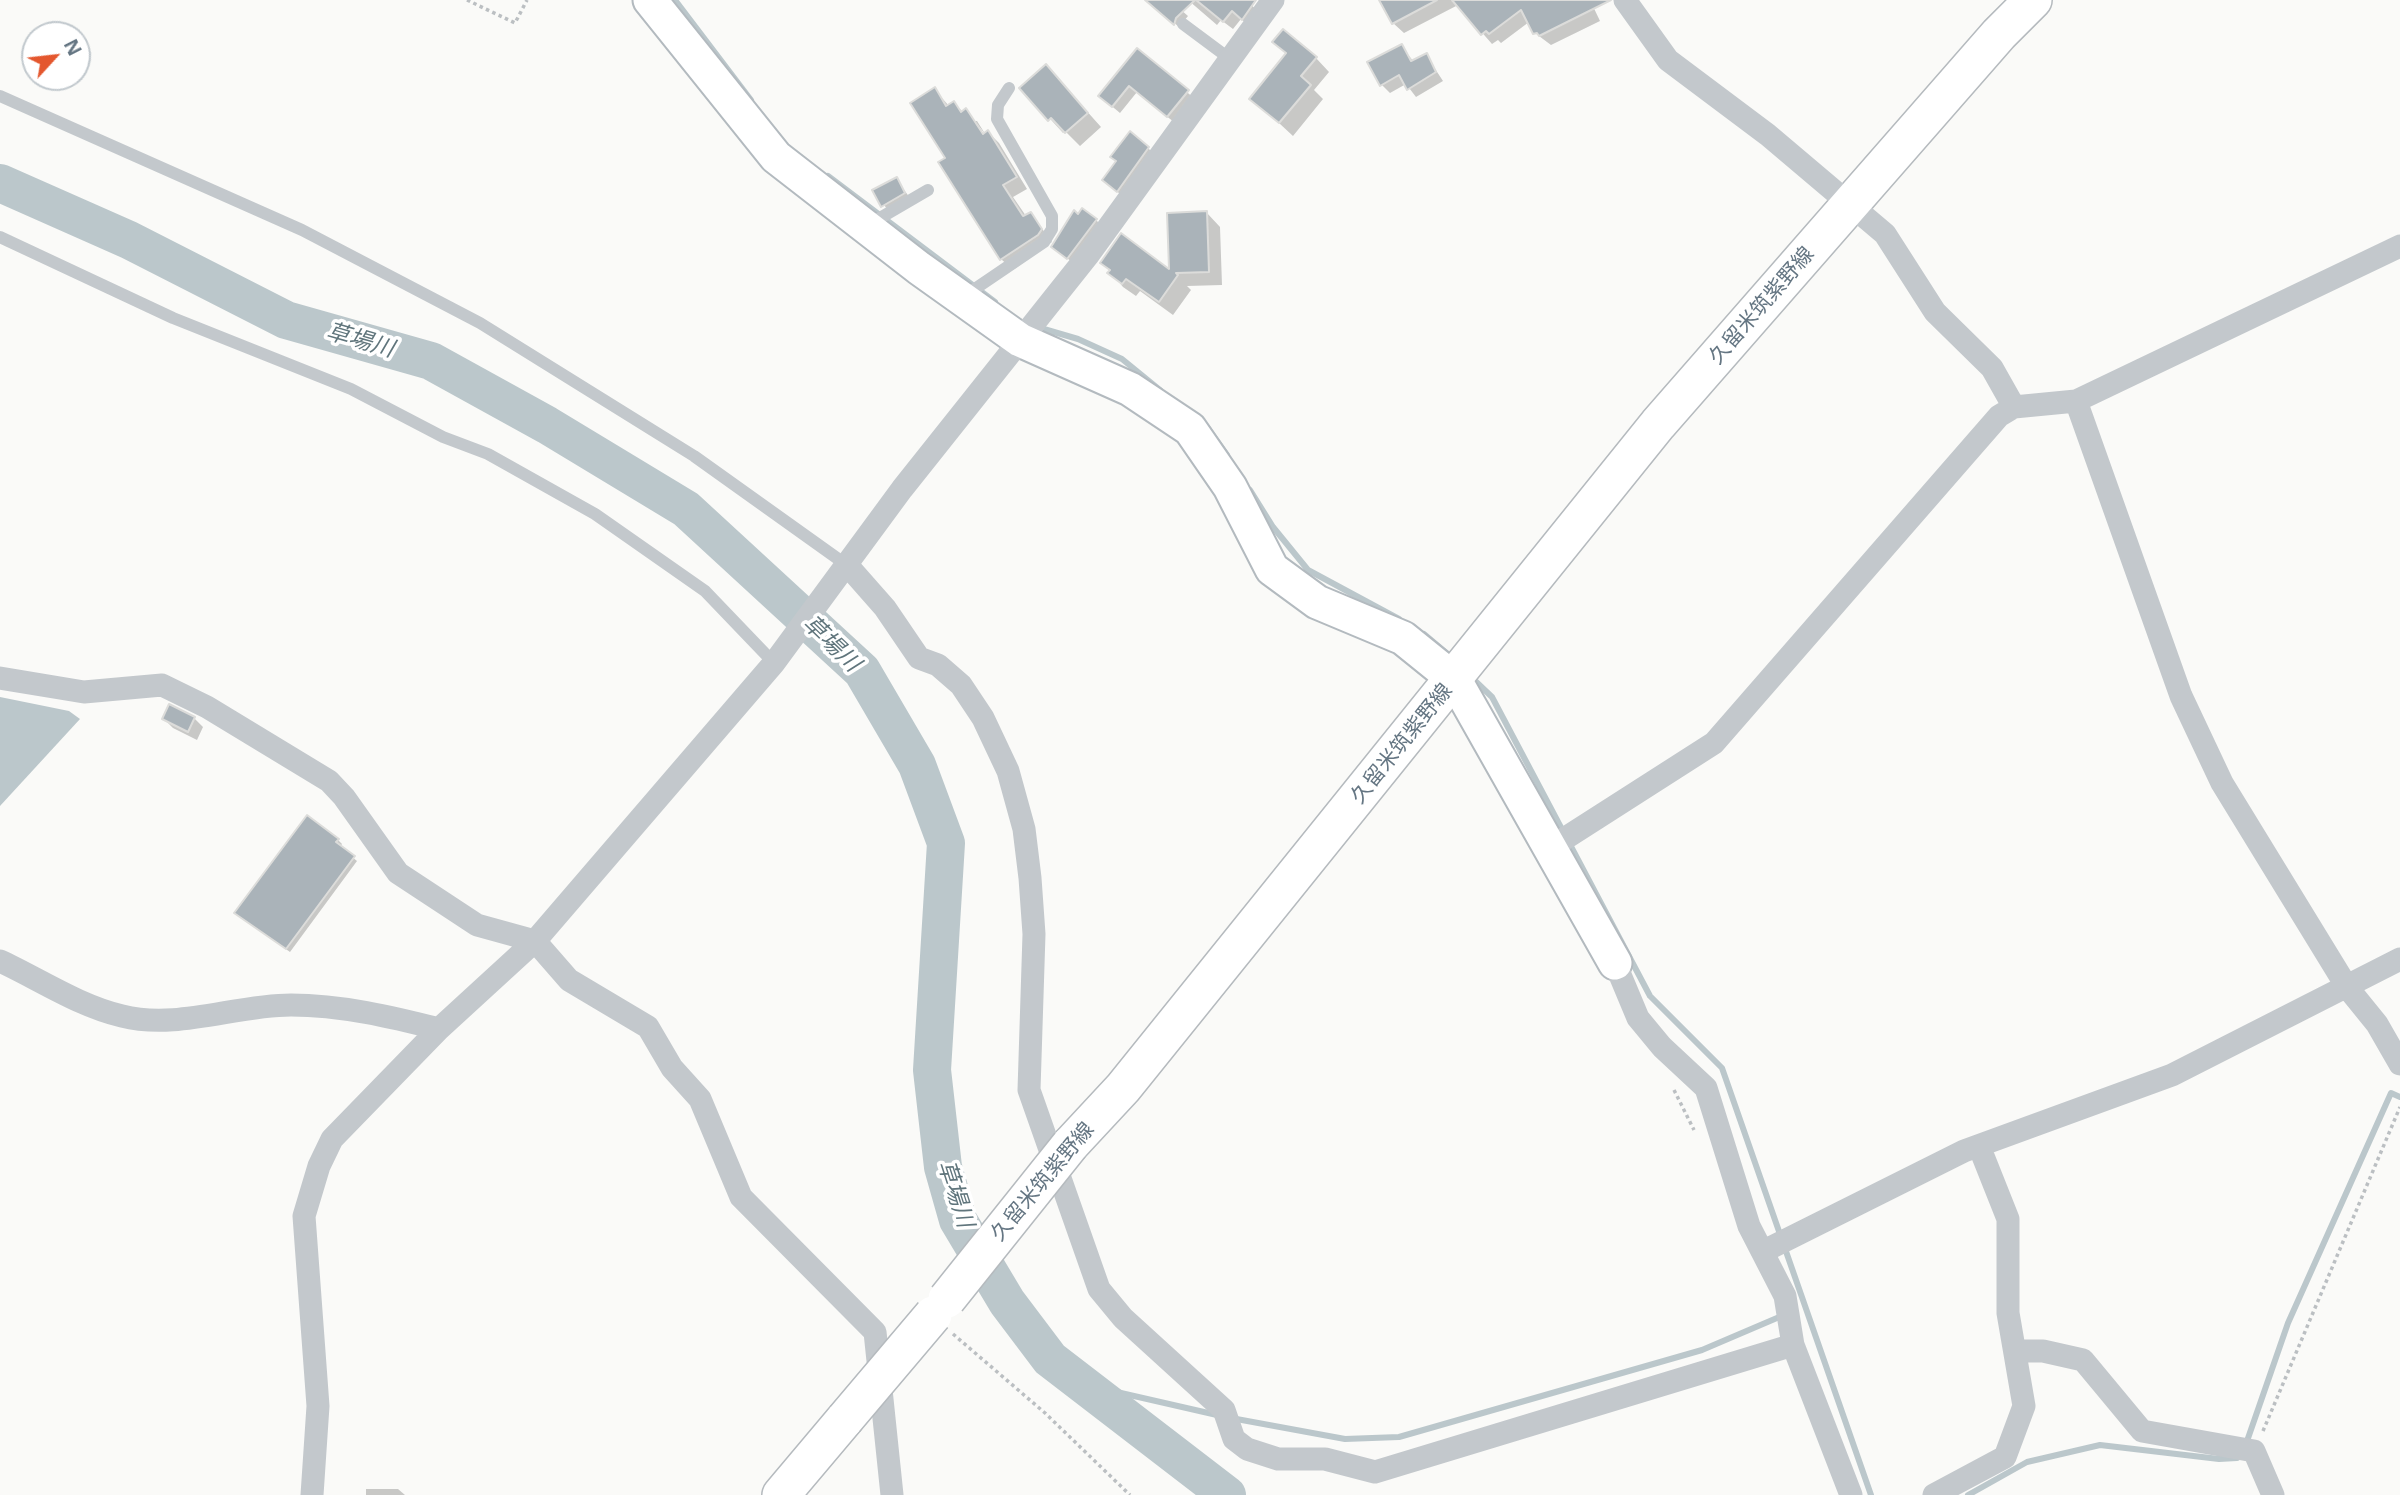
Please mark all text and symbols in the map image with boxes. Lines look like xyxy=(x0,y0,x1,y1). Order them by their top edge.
north arrow xyxy=(21,21,91,91)
text: N xyxy=(58,35,88,60)
street label: 久留米筑紫野線 xyxy=(1704,242,1820,370)
water label: 草場川 xyxy=(323,318,397,364)
water label: 草場川 xyxy=(797,610,865,678)
street label: 久留米筑紫野線 xyxy=(1346,679,1458,809)
street label: 久留米筑紫野線 xyxy=(986,1118,1100,1246)
water label: 草場川 xyxy=(931,1157,979,1231)

